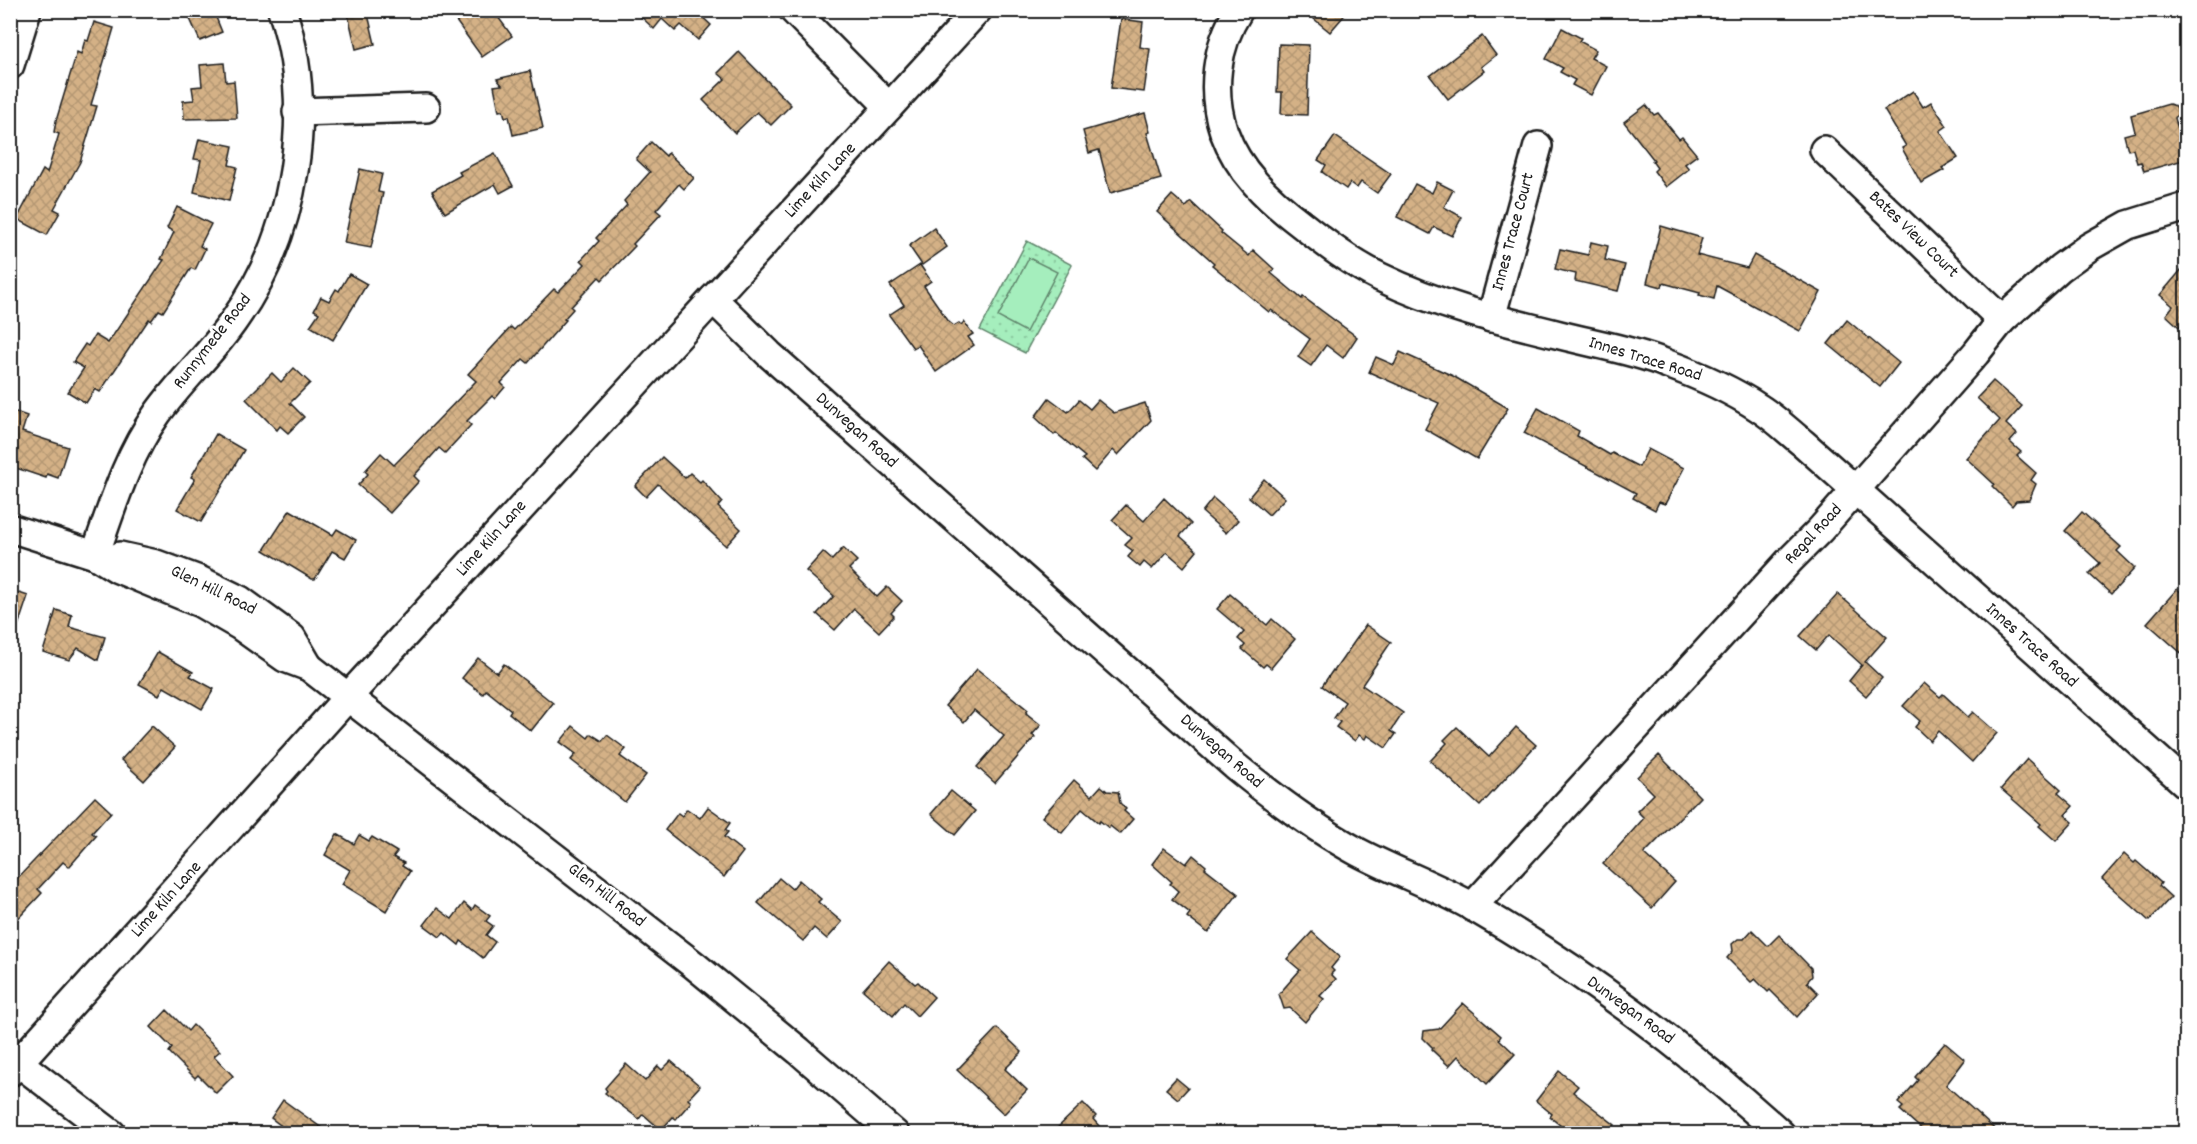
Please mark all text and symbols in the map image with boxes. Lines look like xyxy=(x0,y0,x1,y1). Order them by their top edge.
street label: Lime Kiln Lane xyxy=(779,138,863,224)
street label: Innes Trace Court xyxy=(1486,170,1542,294)
street label: Bates View Court xyxy=(1862,185,1964,285)
street label: Runnymede Road xyxy=(168,289,258,395)
street label: Innes Trace Road xyxy=(1585,331,1705,389)
street label: Dunvegan Road xyxy=(809,387,903,475)
street label: Lime Kiln Lane xyxy=(451,495,533,583)
street label: Regal Road xyxy=(1779,499,1849,571)
street label: Glen Hill Road xyxy=(166,559,260,623)
street label: Innes Trace Road xyxy=(1979,598,2083,694)
street label: Dunvegan Road xyxy=(1174,709,1268,795)
street label: Lime Kiln Lane xyxy=(126,856,208,944)
street label: Glen Hill Road xyxy=(562,858,650,934)
street label: Dunvegan Road xyxy=(1581,971,1679,1051)

